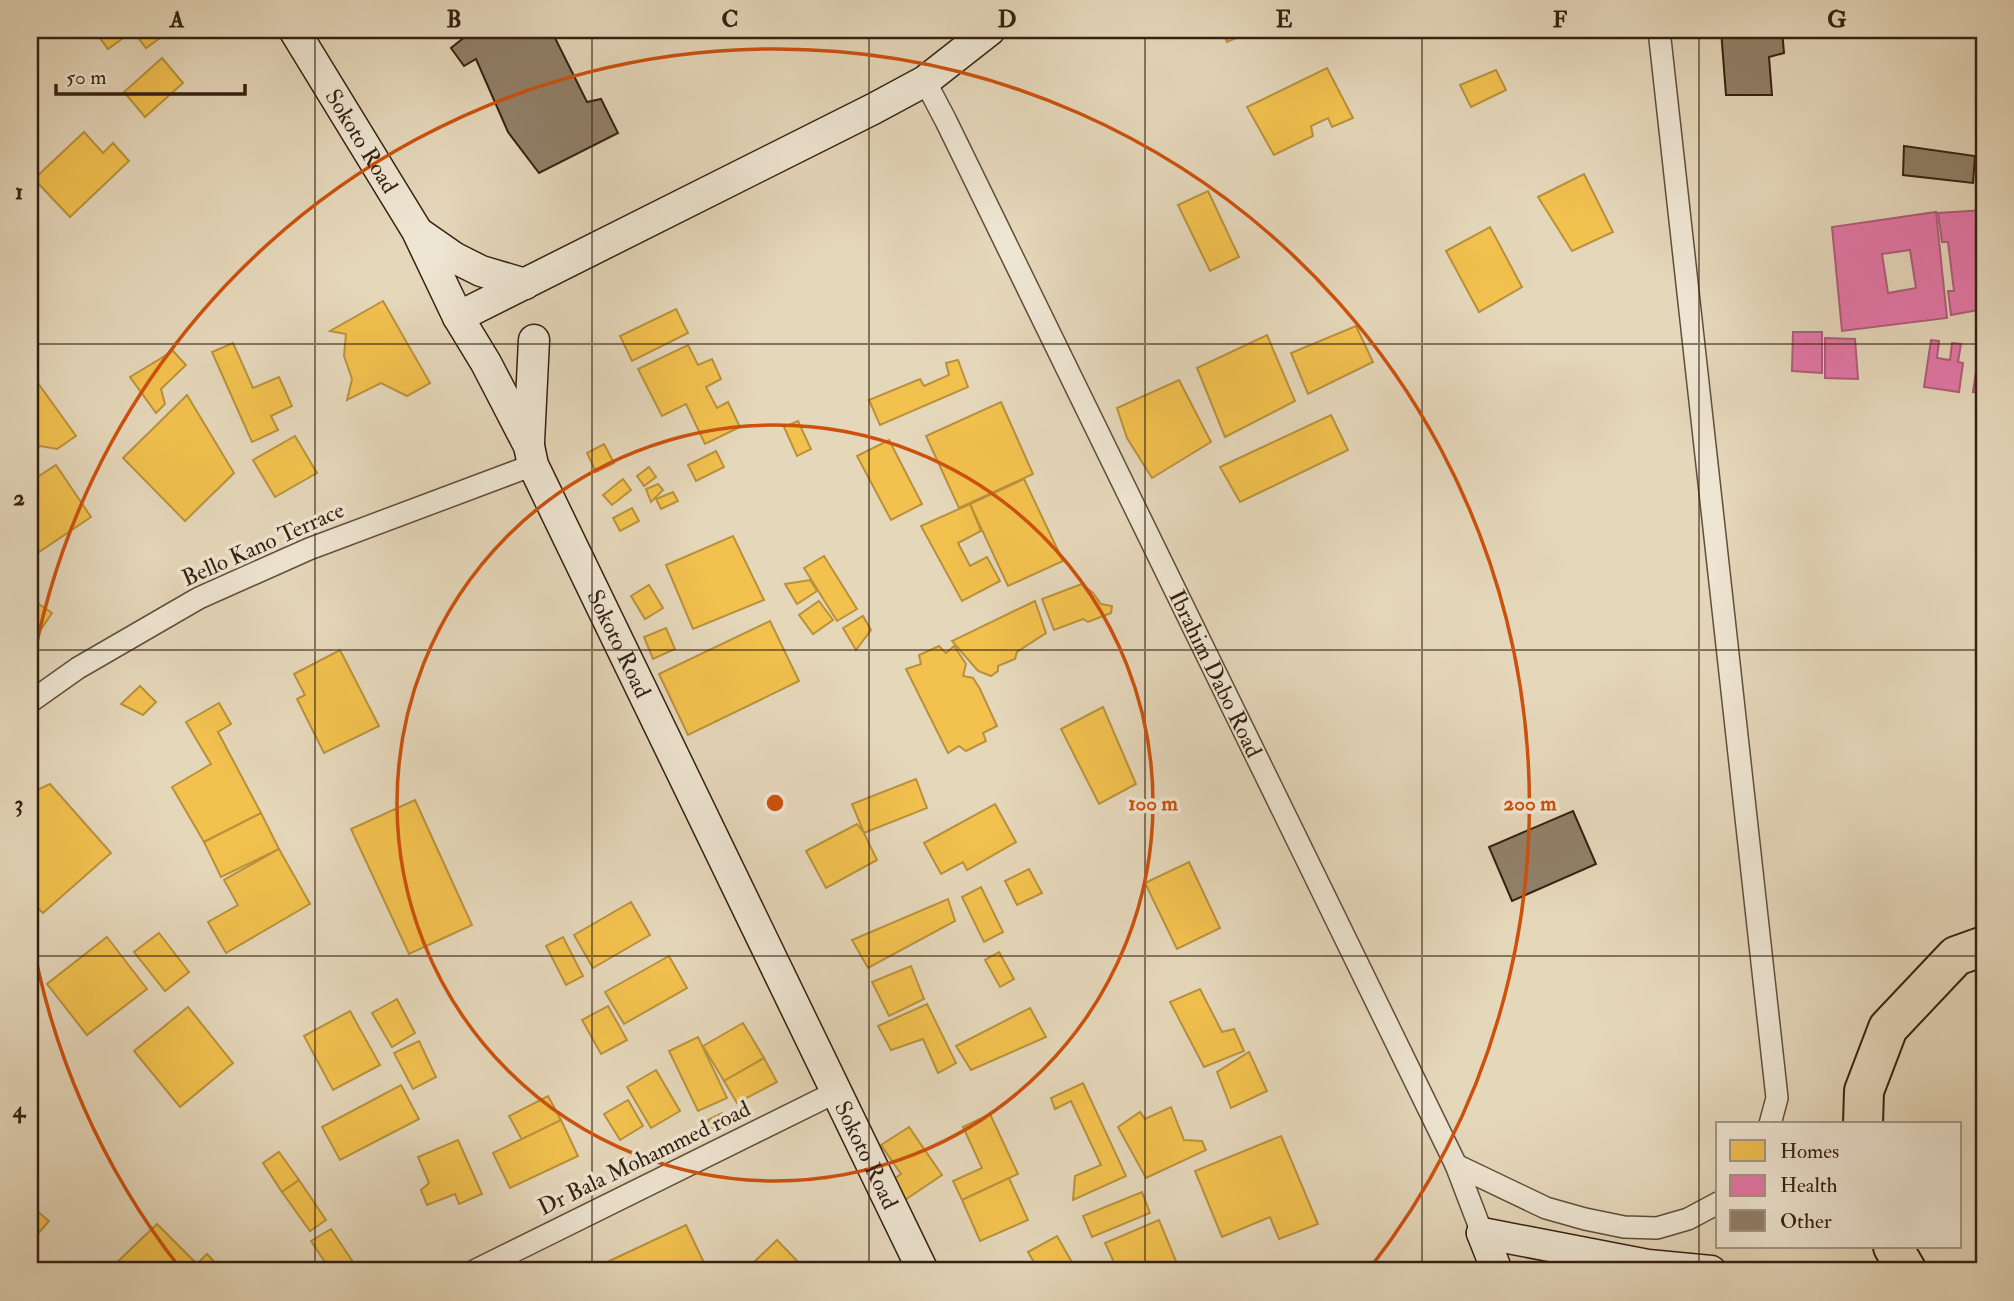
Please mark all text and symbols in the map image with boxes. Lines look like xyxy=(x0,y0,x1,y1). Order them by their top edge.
text: A xyxy=(169,5,185,34)
text: B xyxy=(446,5,462,34)
text: C xyxy=(722,5,738,34)
text: D xyxy=(998,5,1016,34)
text: E xyxy=(1276,5,1293,34)
text: F xyxy=(1553,5,1568,34)
text: G xyxy=(1827,5,1847,34)
scale bar xyxy=(56,52,245,96)
text: 50 m xyxy=(66,64,107,91)
street label: Sokoto Road xyxy=(319,83,405,198)
text: 1 xyxy=(15,177,23,206)
text: 2 xyxy=(13,483,25,512)
street label: Bello Kano Terrace xyxy=(177,495,349,593)
street label: Sokoto Road xyxy=(581,585,658,702)
street label: Ibrahim Dabo Road xyxy=(1163,585,1269,762)
text: 3 xyxy=(15,789,23,818)
text: 100 m xyxy=(1128,790,1179,817)
text: 200 m xyxy=(1504,790,1557,817)
centre of rings xyxy=(763,791,787,815)
street label: Dr Bala Mohammed road xyxy=(533,1094,755,1222)
text: 4 xyxy=(12,1095,27,1124)
street label: Sokoto Road xyxy=(828,1096,905,1214)
legend xyxy=(1716,1122,1962,1248)
text: Homes xyxy=(1780,1138,1839,1165)
text: Health xyxy=(1780,1172,1837,1199)
text: Other xyxy=(1780,1208,1832,1235)

